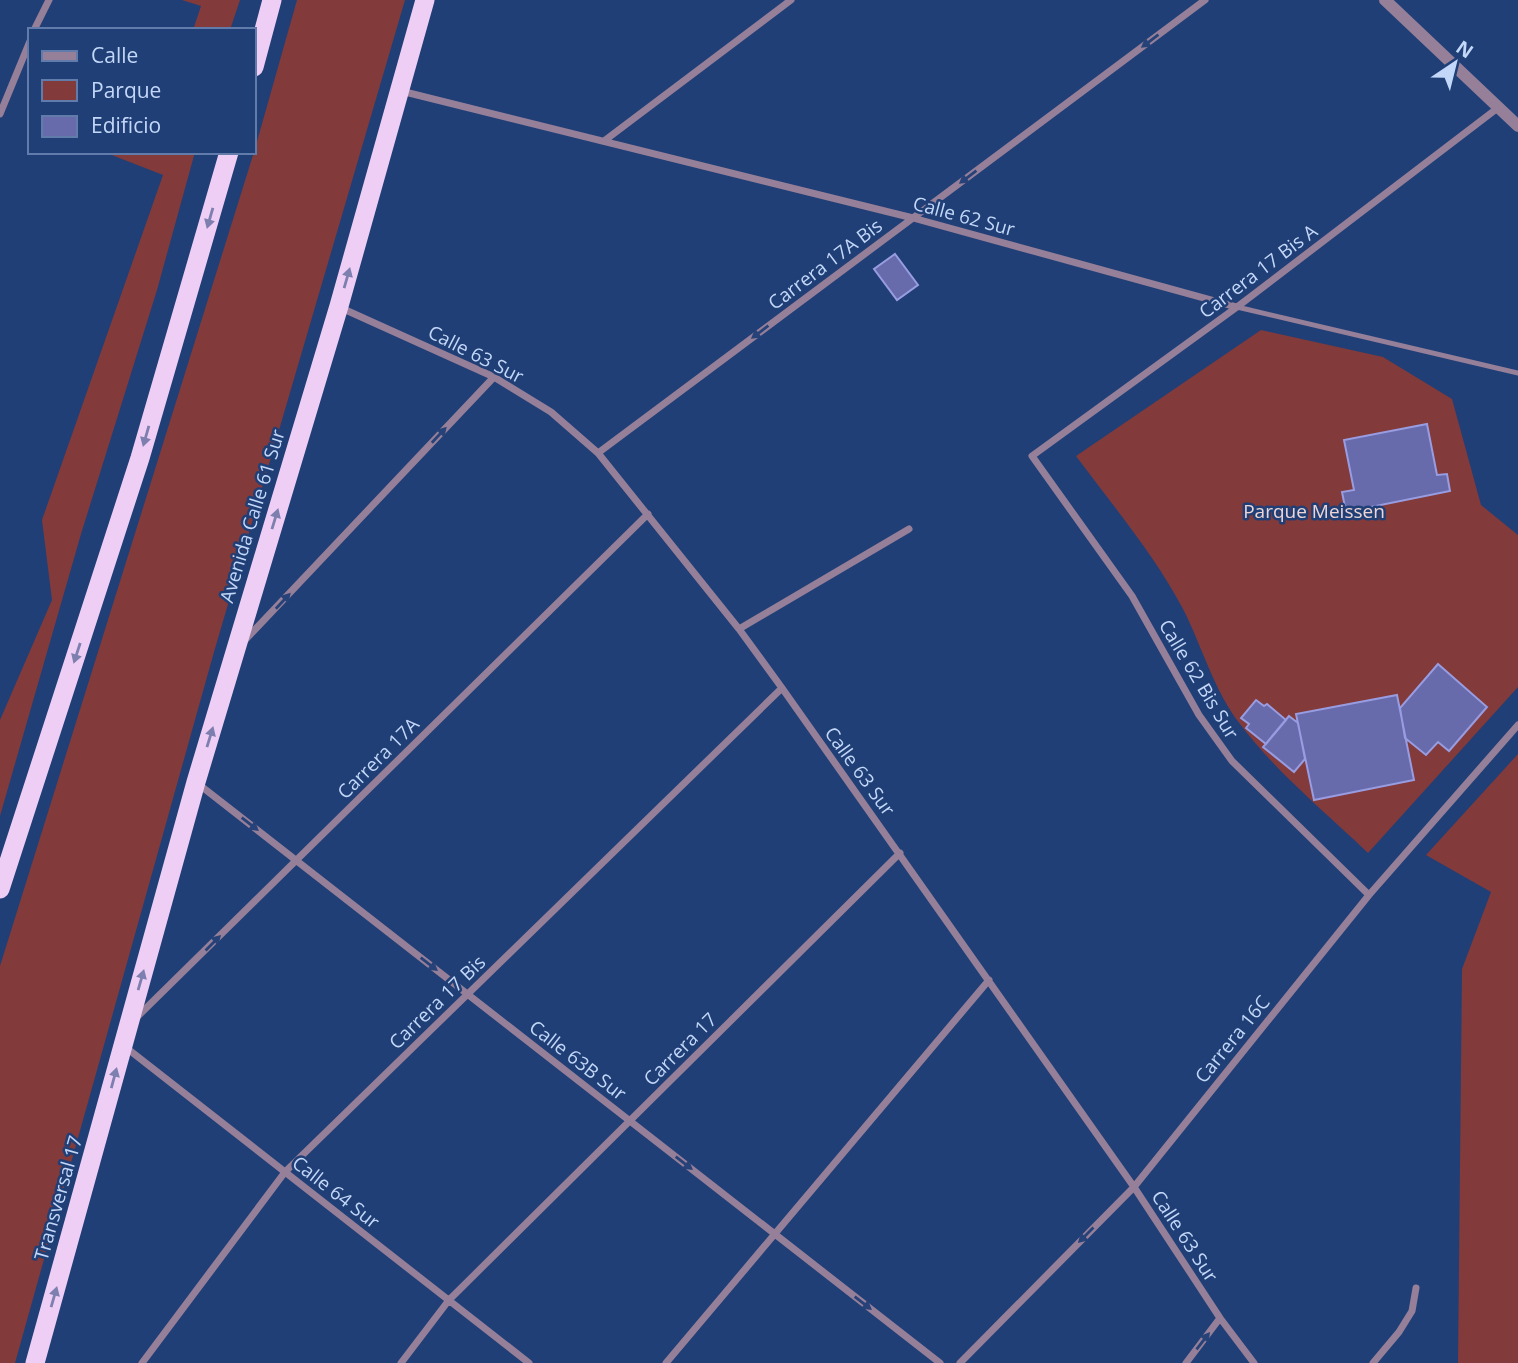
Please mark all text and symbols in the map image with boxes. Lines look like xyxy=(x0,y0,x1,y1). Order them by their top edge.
legend xyxy=(28,28,256,154)
north arrow xyxy=(1420,28,1490,98)
one-way arrow xyxy=(1141,34,1160,48)
text: N xyxy=(1451,34,1479,64)
text: Calle xyxy=(91,41,138,69)
text: Parque xyxy=(91,76,161,104)
text: Edificio xyxy=(91,111,161,139)
one-way arrow xyxy=(959,170,977,184)
street label: Calle 62 Sur xyxy=(910,190,1018,242)
one-way arrow xyxy=(204,208,214,229)
street label: Carrera 17A Bis xyxy=(763,212,887,316)
street label: Carrera 17 Bis A xyxy=(1194,218,1322,324)
one-way arrow xyxy=(342,266,353,288)
street label: Calle 63 Sur xyxy=(424,319,529,389)
one-way arrow xyxy=(751,325,769,339)
one-way arrow xyxy=(141,426,151,447)
street label: Avenida Calle 61 Sur xyxy=(213,426,291,606)
one-way arrow xyxy=(430,427,446,444)
park label: Parque Meissen xyxy=(1243,498,1385,524)
one-way arrow xyxy=(270,508,280,529)
one-way arrow xyxy=(274,592,291,609)
street label: Calle 62 Bis Sur xyxy=(1153,614,1245,744)
one-way arrow xyxy=(71,643,82,664)
street label: Carrera 17A xyxy=(331,711,425,805)
street label: Calle 63 Sur xyxy=(819,721,901,821)
one-way arrow xyxy=(205,726,215,747)
one-way arrow xyxy=(241,817,259,832)
one-way arrow xyxy=(204,934,221,951)
street label: Carrera 17 Bis xyxy=(383,949,491,1055)
one-way arrow xyxy=(420,957,438,972)
one-way arrow xyxy=(137,969,147,990)
street label: Carrera 16C xyxy=(1189,990,1275,1088)
street label: Carrera 17 xyxy=(638,1007,722,1091)
street label: Calle 63B Sur xyxy=(524,1014,632,1106)
one-way arrow xyxy=(110,1067,120,1088)
street label: Transversal 17 xyxy=(28,1133,88,1263)
street label: Calle 64 Sur xyxy=(287,1150,385,1234)
one-way arrow xyxy=(674,1155,692,1170)
street label: Calle 63 Sur xyxy=(1146,1185,1224,1287)
one-way arrow xyxy=(1078,1227,1094,1243)
one-way arrow xyxy=(49,1287,59,1308)
one-way arrow xyxy=(854,1295,872,1309)
one-way arrow xyxy=(1195,1332,1210,1350)

